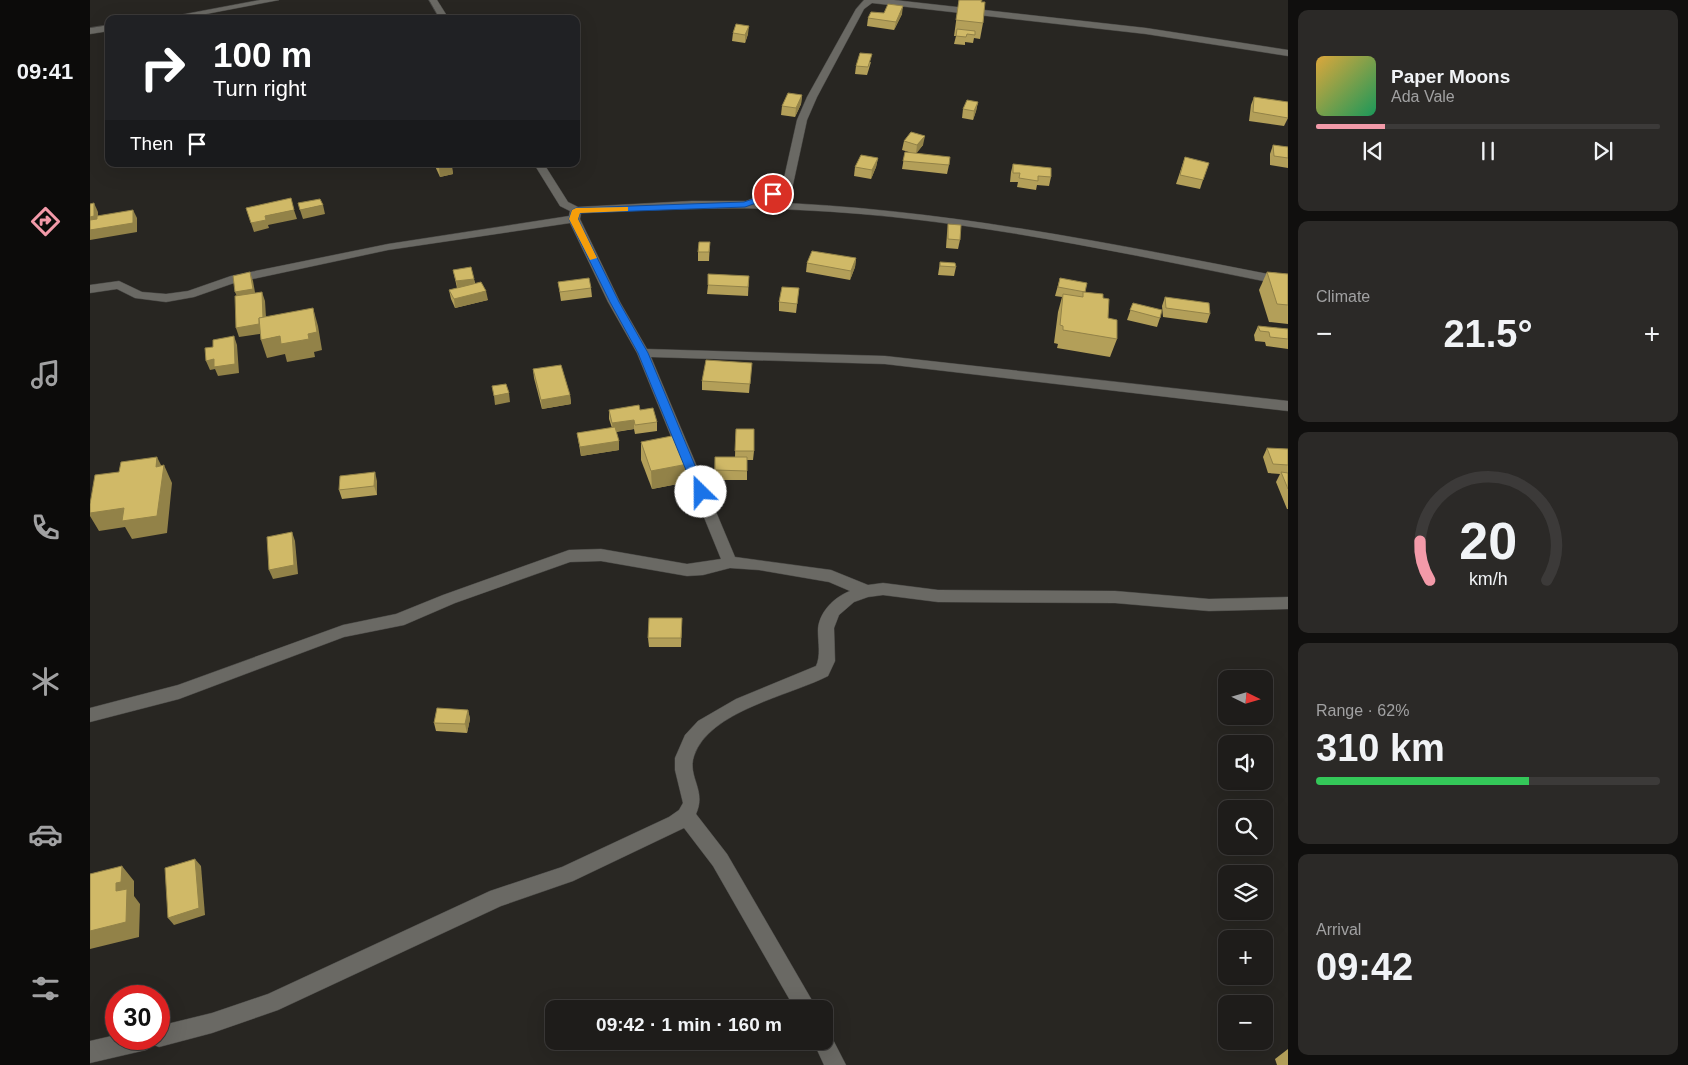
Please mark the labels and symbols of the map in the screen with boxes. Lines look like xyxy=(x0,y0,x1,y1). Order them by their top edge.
pin xyxy=(752,173,794,215)
position arrow xyxy=(674,465,726,517)
north arrow xyxy=(1218,670,1272,725)
speed limit sign: 30 xyxy=(105,985,170,1050)

